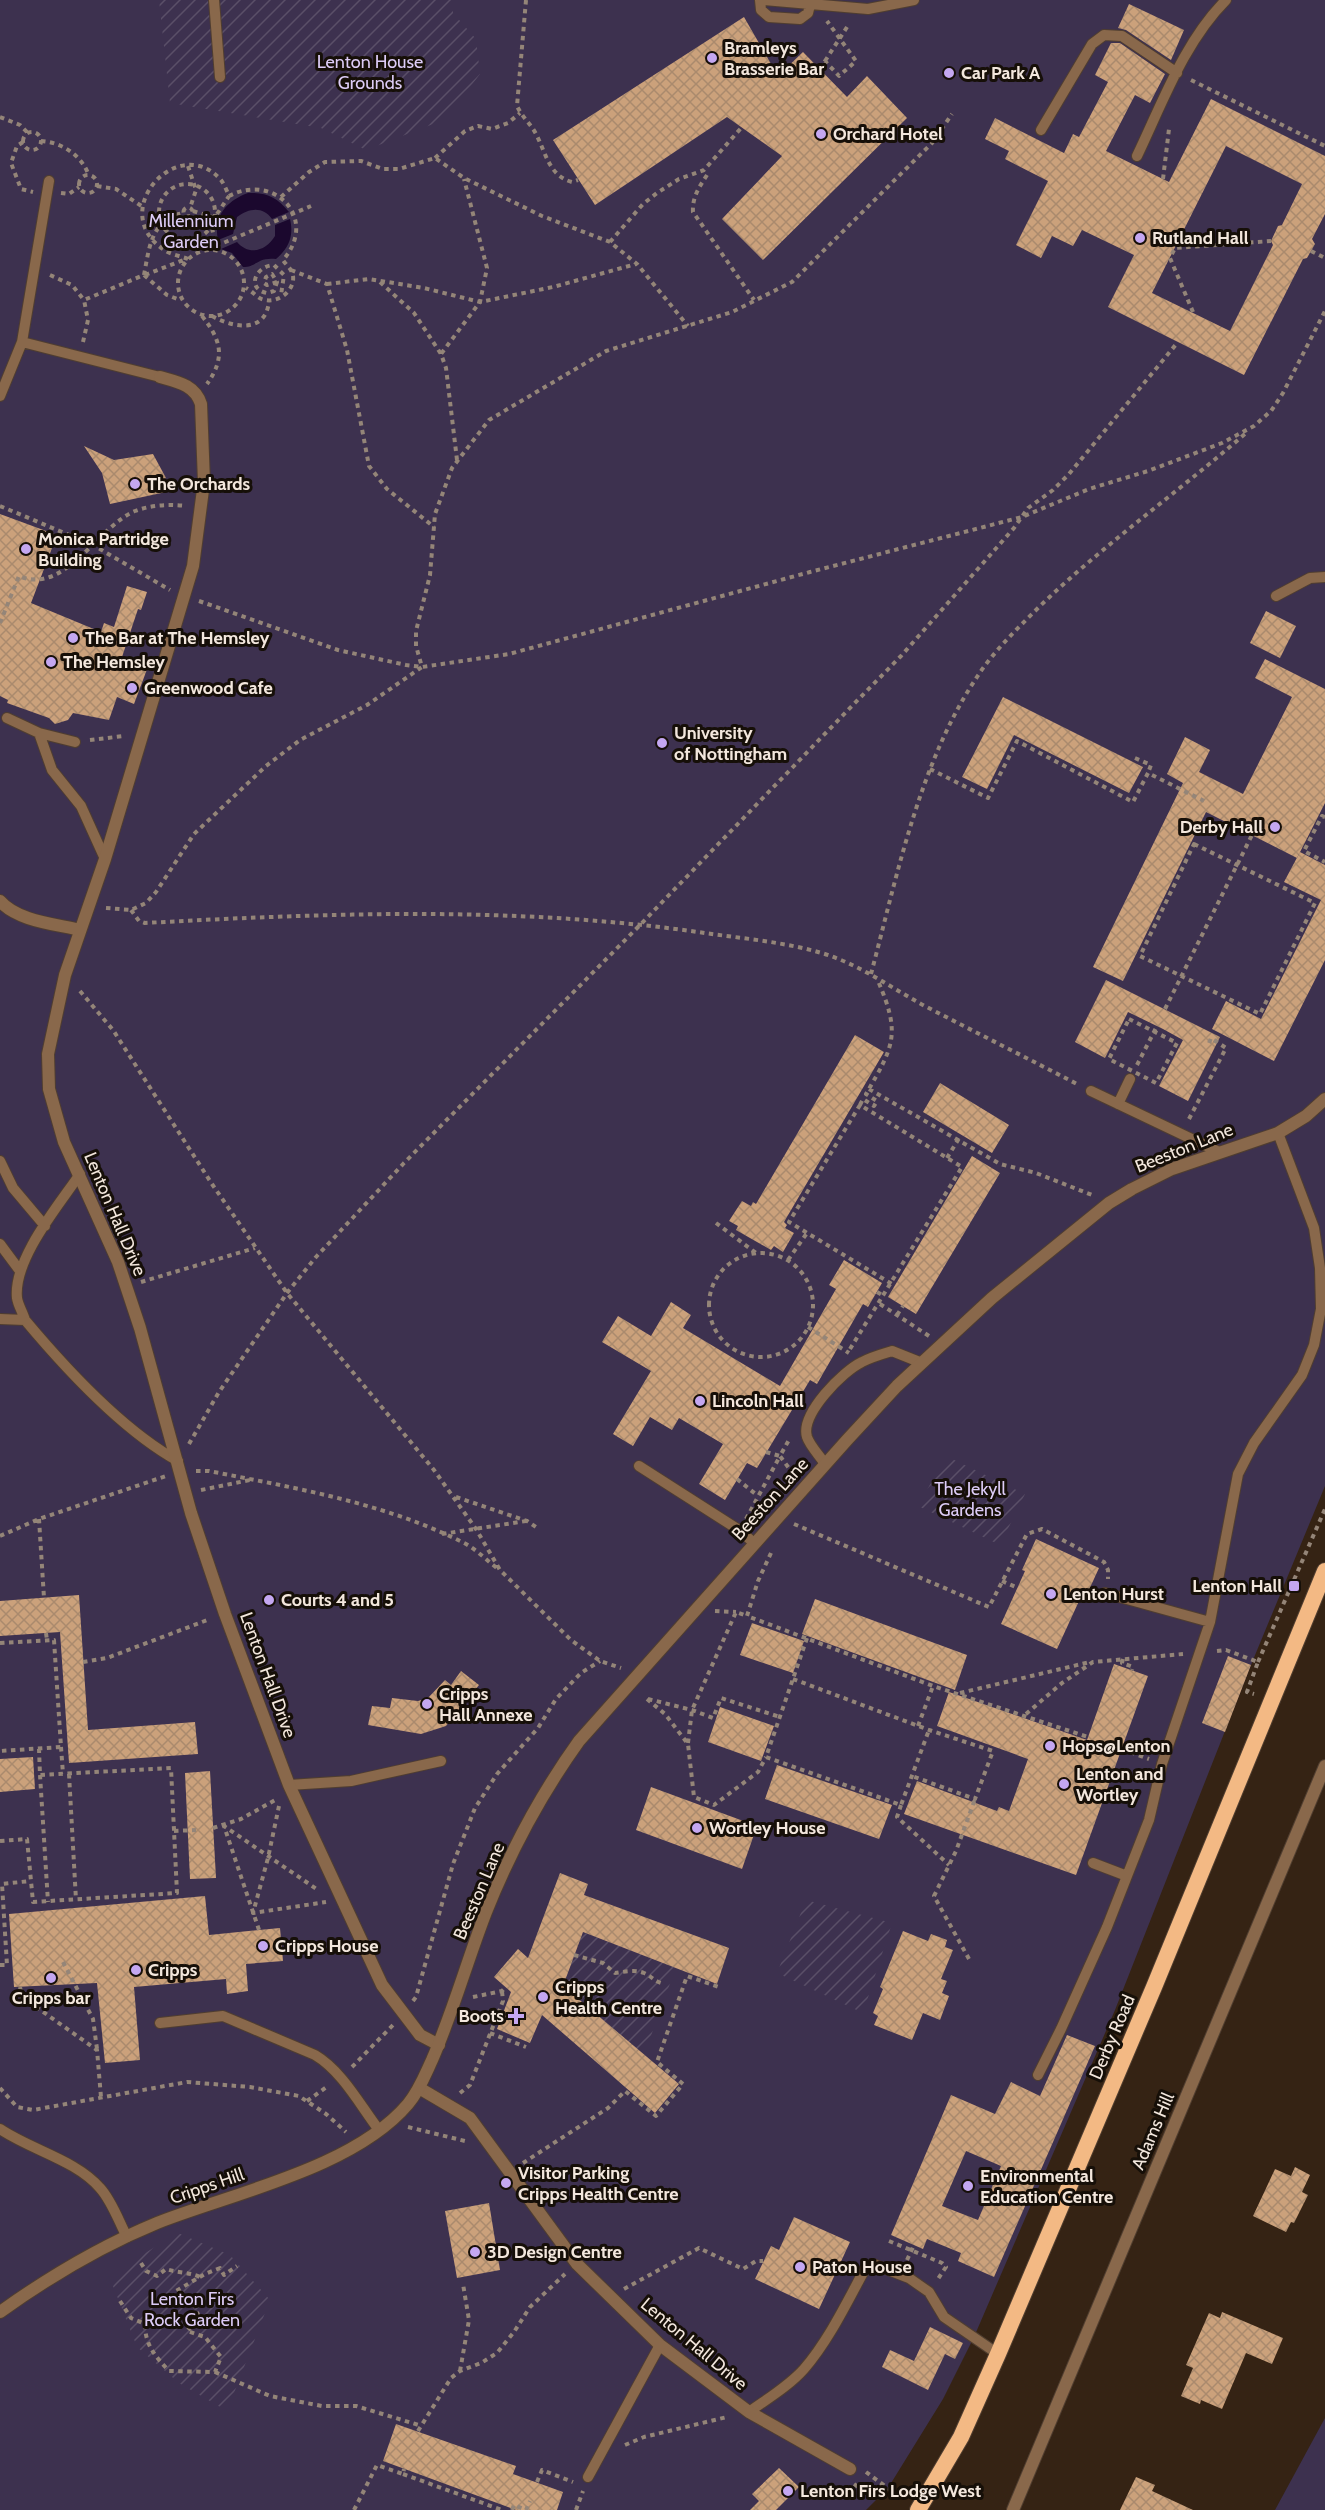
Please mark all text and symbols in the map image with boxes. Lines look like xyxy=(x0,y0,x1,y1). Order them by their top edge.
place label: Bramleys Brasserie Bar xyxy=(724,37,824,80)
park label: Lenton House Grounds xyxy=(317,51,423,94)
marker: Bramleys Brasserie Bar xyxy=(705,51,719,65)
place label: Car Park A xyxy=(961,62,1041,84)
marker: Car Park A xyxy=(942,66,956,80)
place label: Orchard Hotel xyxy=(833,123,943,145)
marker: Orchard Hotel xyxy=(814,127,828,141)
park label: Millennium Garden xyxy=(148,210,234,253)
place label: Rutland Hall xyxy=(1152,227,1249,249)
marker: Rutland Hall xyxy=(1133,231,1147,245)
place label: The Orchards xyxy=(147,473,251,495)
marker: The Orchards xyxy=(128,477,142,491)
place label: Monica Partridge Building xyxy=(38,528,169,571)
marker: Monica Partridge Building xyxy=(19,542,33,556)
place label: The Bar at The Hemsley xyxy=(85,627,270,649)
marker: The Bar at The Hemsley xyxy=(66,631,80,645)
place label: The Hemsley xyxy=(63,651,165,673)
marker: The Hemsley xyxy=(44,655,58,669)
place label: Greenwood Cafe xyxy=(144,677,273,699)
marker: Greenwood Cafe xyxy=(125,681,139,695)
place label: University of Nottingham xyxy=(674,722,787,765)
marker: University of Nottingham xyxy=(655,736,669,750)
place label: Derby Hall xyxy=(1180,816,1263,838)
marker: Derby Hall xyxy=(1268,820,1282,834)
street label: Beeston Lane xyxy=(1132,1118,1236,1178)
street label: Lenton Hall Drive xyxy=(79,1149,151,1279)
place label: Lincoln Hall xyxy=(712,1390,804,1412)
marker: Lincoln Hall xyxy=(693,1394,707,1408)
street label: Beeston Lane xyxy=(727,1453,813,1545)
park label: The Jekyll Gardens xyxy=(934,1478,1007,1521)
place label: Lenton Hall xyxy=(1192,1575,1282,1597)
marker: Lenton Hall xyxy=(1287,1579,1301,1593)
place label: Lenton Hurst xyxy=(1063,1583,1164,1605)
marker: Lenton Hurst xyxy=(1044,1587,1058,1601)
place label: Courts 4 and 5 xyxy=(281,1589,394,1611)
marker: Courts 4 and 5 xyxy=(262,1593,276,1607)
street label: Lenton Hall Drive xyxy=(235,1609,301,1741)
place label: Cripps Hall Annexe xyxy=(439,1683,533,1726)
marker: Cripps Hall Annexe xyxy=(420,1697,434,1711)
place label: Hops@Lenton xyxy=(1062,1735,1170,1757)
marker: Hops@Lenton xyxy=(1043,1739,1057,1753)
place label: Lenton and Wortley xyxy=(1076,1763,1164,1806)
marker: Lenton and Wortley xyxy=(1057,1777,1071,1791)
place label: Wortley House xyxy=(709,1817,826,1839)
marker: Wortley House xyxy=(690,1821,704,1835)
street label: Beeston Lane xyxy=(449,1839,509,1943)
place label: Cripps House xyxy=(275,1935,378,1957)
marker: Cripps House xyxy=(256,1939,270,1953)
place label: Cripps xyxy=(148,1959,198,1981)
marker: Cripps xyxy=(129,1963,143,1977)
marker: Cripps bar xyxy=(44,1971,58,1985)
place label: Cripps Health Centre xyxy=(555,1976,662,2019)
place label: Cripps bar xyxy=(12,1987,90,2009)
marker: Cripps Health Centre xyxy=(536,1990,550,2004)
street label: Derby Road xyxy=(1084,1991,1140,2083)
place label: Boots xyxy=(459,2005,504,2027)
marker: Boots xyxy=(509,2009,523,2023)
street label: Adams Hill xyxy=(1127,2088,1179,2173)
place label: Visitor Parking Cripps Health Centre xyxy=(518,2162,679,2205)
street label: Cripps Hill xyxy=(167,2163,248,2209)
place label: Environmental Education Centre xyxy=(980,2165,1113,2208)
marker: Visitor Parking Cripps Health Centre xyxy=(499,2176,513,2190)
marker: Environmental Education Centre xyxy=(961,2179,975,2193)
place label: 3D Design Centre xyxy=(487,2241,622,2263)
marker: 3D Design Centre xyxy=(468,2245,482,2259)
place label: Paton House xyxy=(812,2256,912,2278)
marker: Paton House xyxy=(793,2260,807,2274)
park label: Lenton Firs Rock Garden xyxy=(144,2288,240,2331)
street label: Lenton Hall Drive xyxy=(636,2293,752,2395)
place label: Lenton Firs Lodge West xyxy=(800,2480,981,2502)
marker: Lenton Firs Lodge West xyxy=(781,2484,795,2498)

